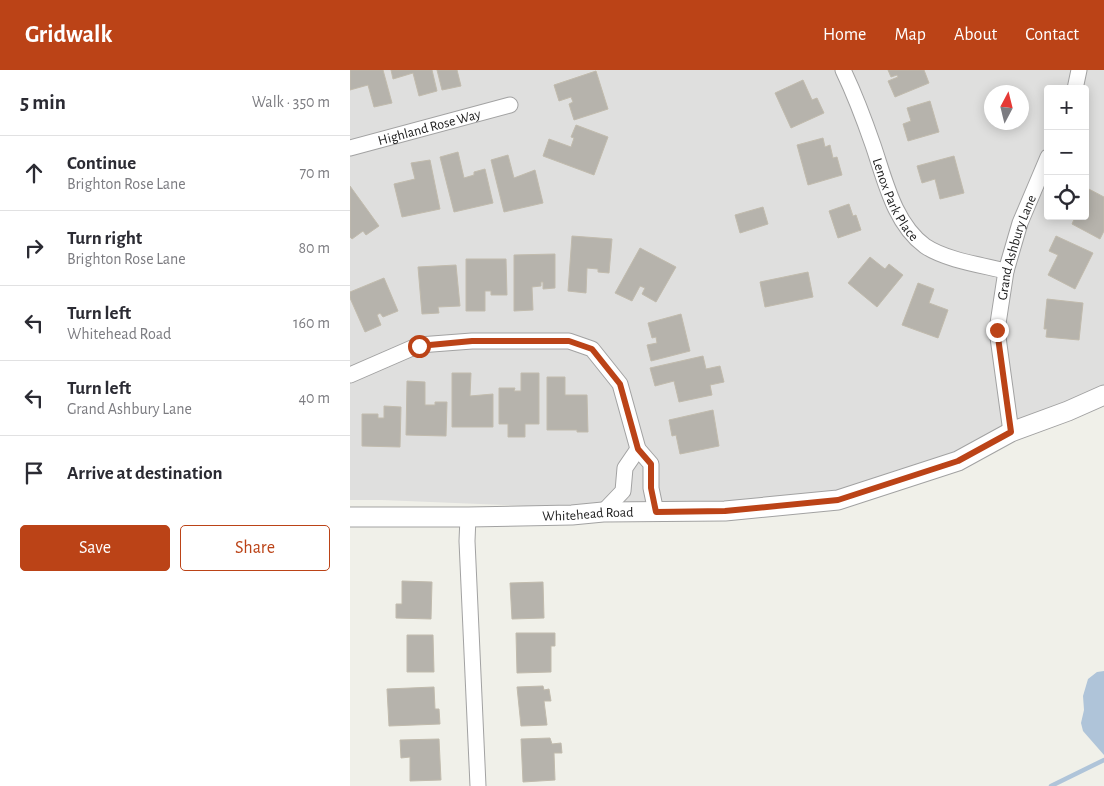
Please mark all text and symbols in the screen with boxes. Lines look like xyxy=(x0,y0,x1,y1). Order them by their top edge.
text: Gridwalk xyxy=(25,23,112,47)
text: Home xyxy=(823,26,866,44)
text: Map xyxy=(894,26,926,44)
text: About xyxy=(954,26,997,44)
text: Contact xyxy=(1025,26,1079,44)
north arrow xyxy=(984,85,1029,130)
map controls xyxy=(1044,85,1089,220)
button: + xyxy=(1044,85,1089,130)
text: 5 min xyxy=(20,92,66,113)
text: Walk · 350 m xyxy=(252,94,330,110)
street label: Highland Rose Way xyxy=(377,107,482,148)
button: − xyxy=(1044,130,1089,175)
text: Continue xyxy=(67,154,136,173)
street label: Lenox Park Place xyxy=(870,156,921,244)
icon: ahead xyxy=(20,159,48,187)
text: 70 m xyxy=(299,165,330,181)
button: locate xyxy=(1044,175,1089,220)
text: Brighton Rose Lane xyxy=(67,176,186,192)
street label: Grand Ashbury Lane xyxy=(996,193,1039,301)
text: Turn right xyxy=(67,229,142,248)
icon: right xyxy=(20,234,48,262)
text: 80 m xyxy=(299,240,330,256)
text: Brighton Rose Lane xyxy=(67,251,186,267)
text: Turn left xyxy=(67,304,131,323)
icon: left xyxy=(20,309,48,337)
text: 160 m xyxy=(293,315,330,331)
route end xyxy=(986,319,1009,342)
text: Whitehead Road xyxy=(67,326,171,342)
route start xyxy=(408,335,431,358)
text: Turn left xyxy=(67,379,131,398)
icon: left xyxy=(20,384,48,412)
text: 40 m xyxy=(298,390,330,406)
text: Grand Ashbury Lane xyxy=(67,401,192,417)
icon: arrive xyxy=(20,459,48,487)
text: Arrive at destination xyxy=(67,464,223,483)
street label: Whitehead Road xyxy=(542,506,634,524)
button: Save xyxy=(20,525,170,571)
button: Share xyxy=(180,525,330,571)

